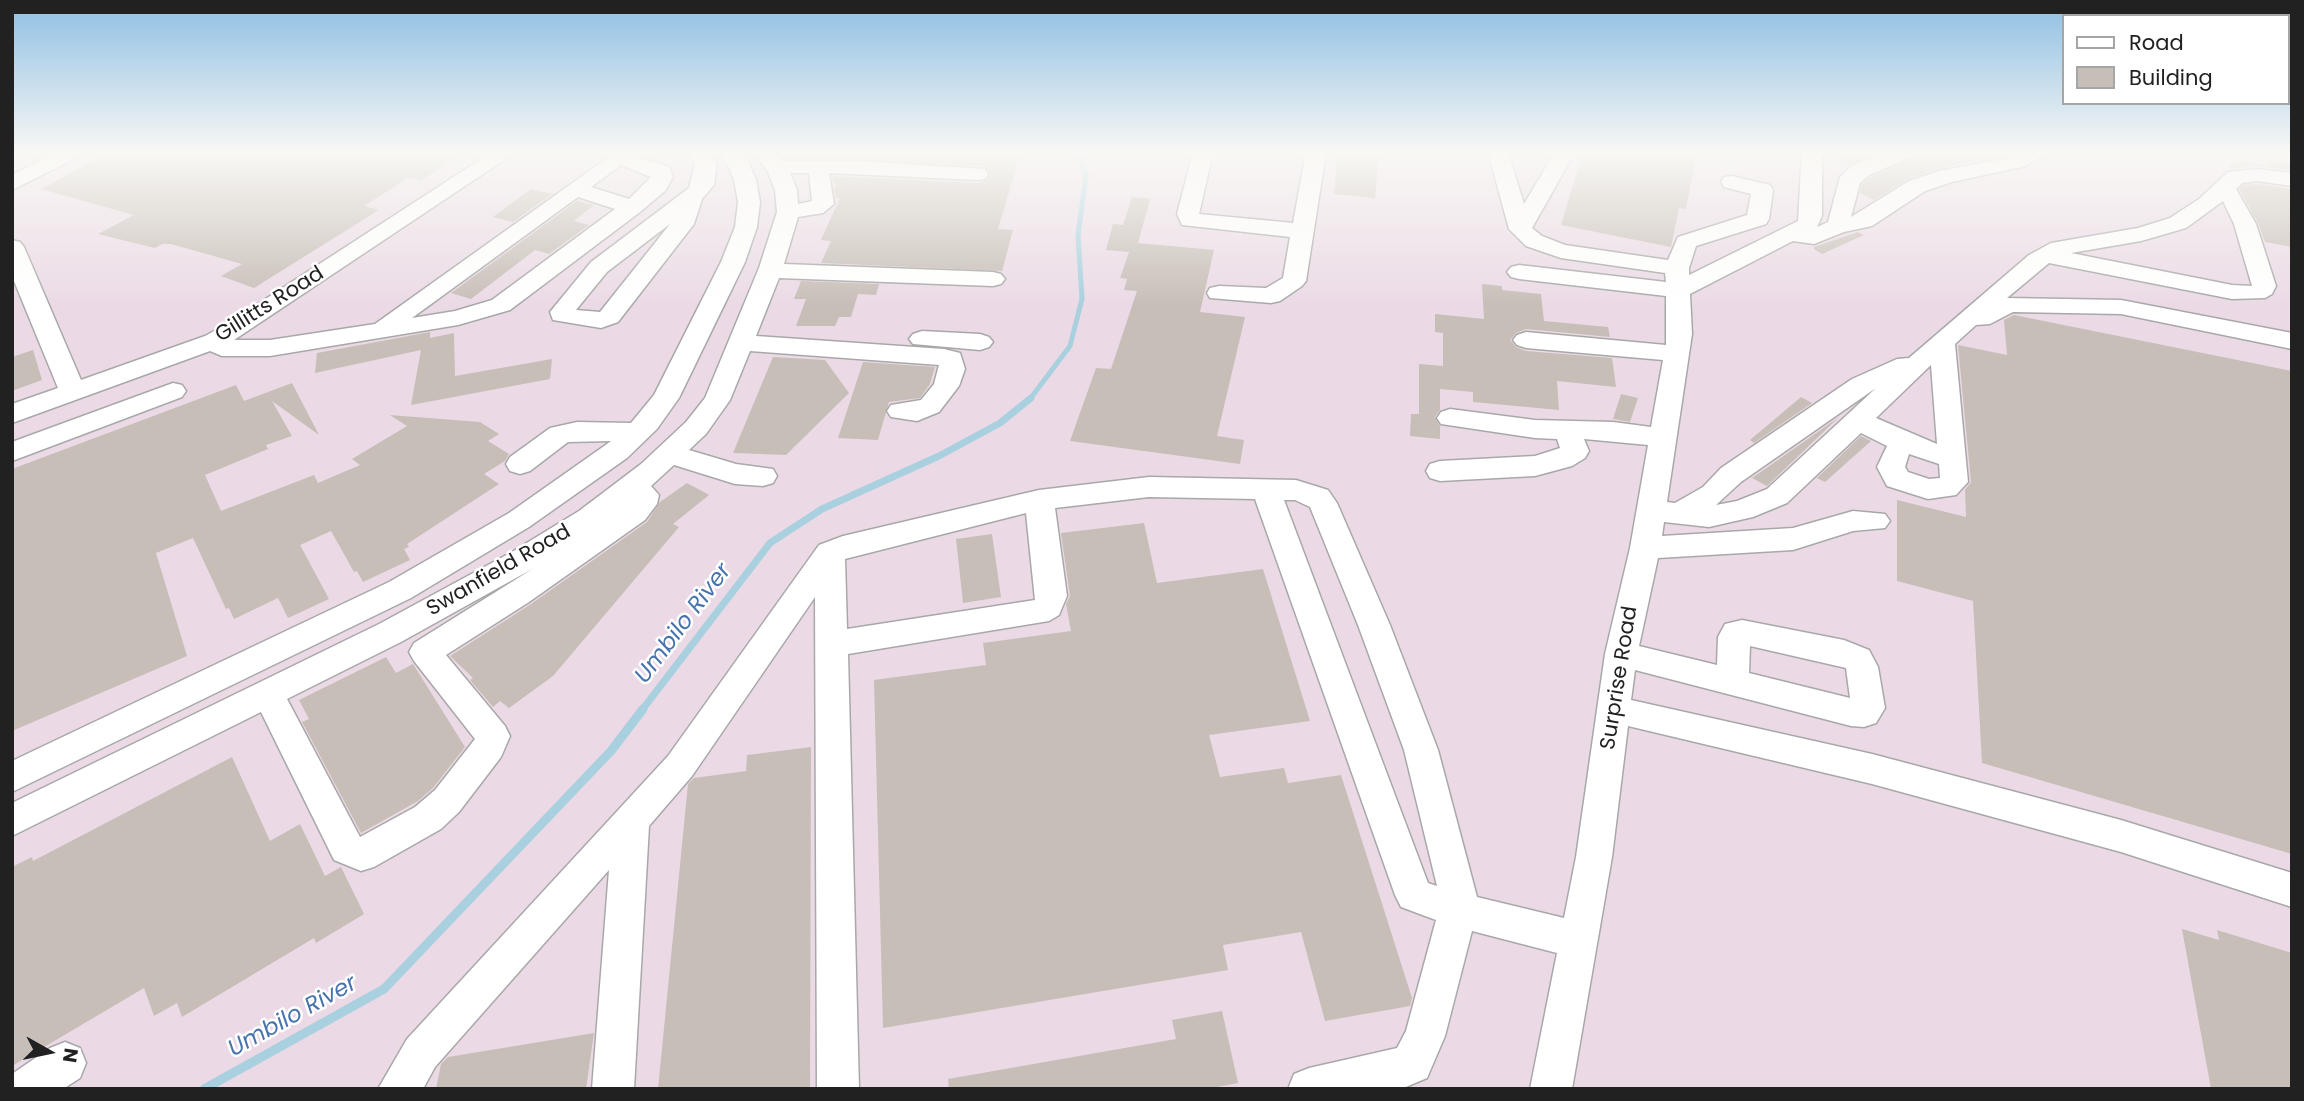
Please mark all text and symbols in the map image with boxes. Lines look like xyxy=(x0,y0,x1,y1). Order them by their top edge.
legend xyxy=(2062,14,2290,105)
text: Road xyxy=(2129,28,2184,57)
text: Building xyxy=(2129,63,2213,92)
street label: Gillitts Road xyxy=(211,262,329,348)
street label: Swanfield Road xyxy=(423,520,575,622)
water label: Umbilo River xyxy=(630,559,738,689)
street label: Surprise Road xyxy=(1596,604,1644,752)
water label: Umbilo River xyxy=(224,970,362,1064)
north arrow xyxy=(14,1017,84,1087)
text: N xyxy=(56,1046,85,1065)

